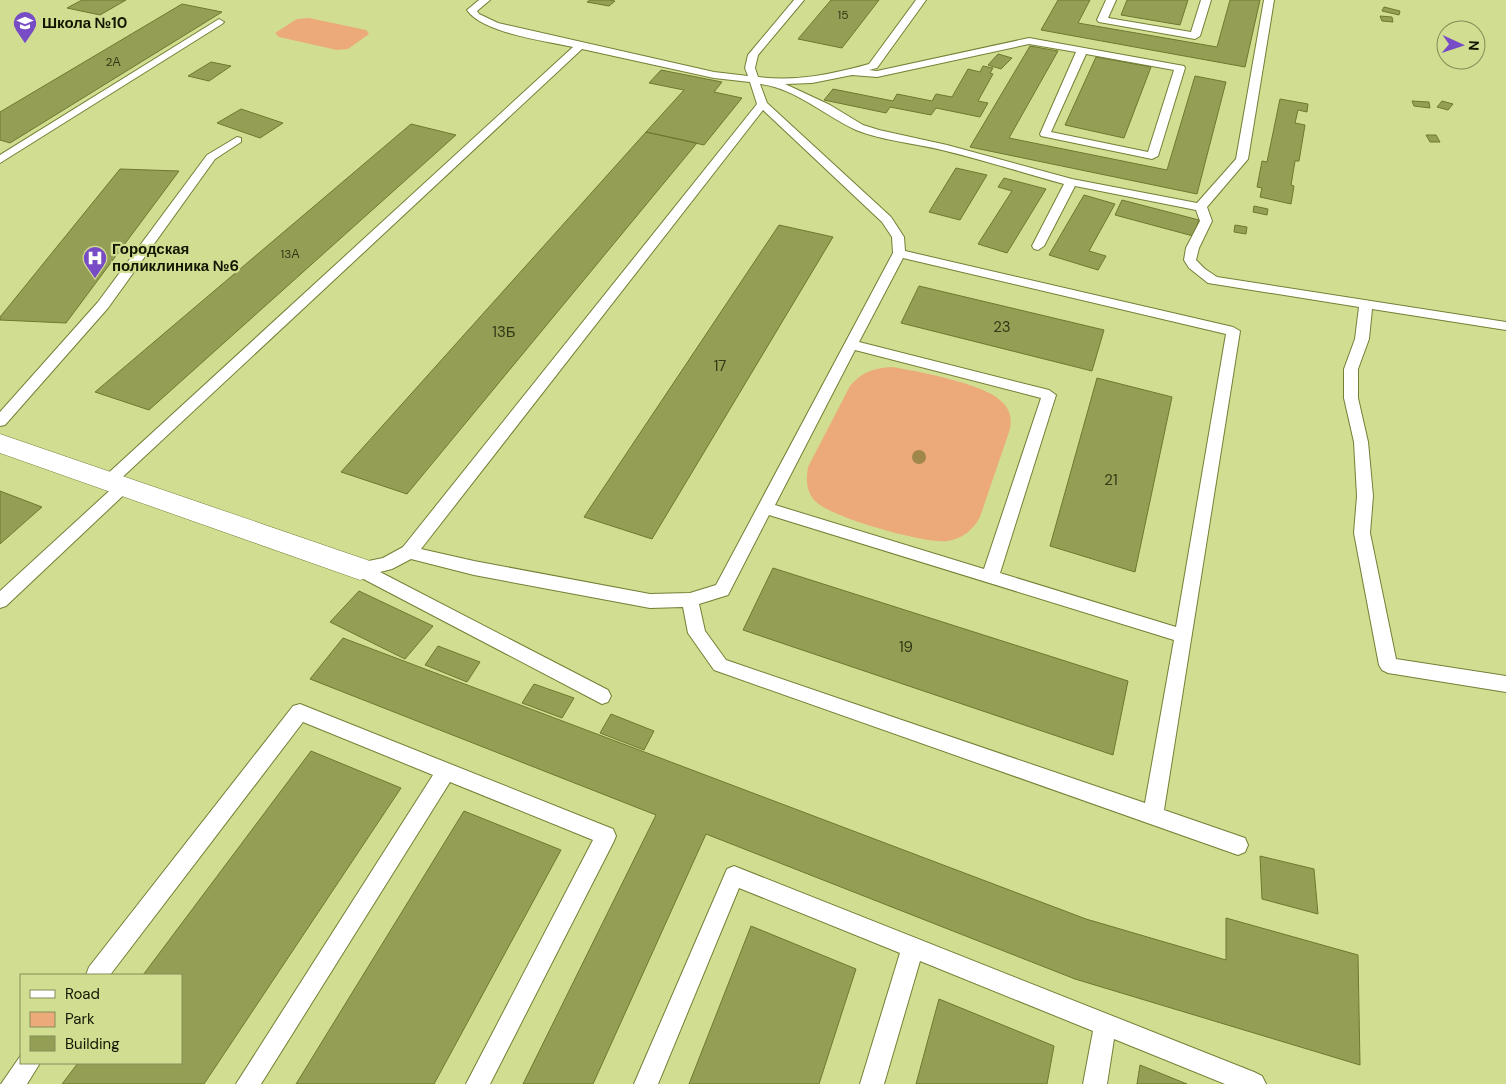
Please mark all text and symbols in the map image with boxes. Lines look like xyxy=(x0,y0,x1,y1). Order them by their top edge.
house number: 15 xyxy=(837,7,849,23)
school or university icon: Школа №10 xyxy=(12,10,38,44)
place label: Школа №10 xyxy=(42,13,127,33)
north arrow xyxy=(1436,20,1486,70)
text: N xyxy=(1465,40,1483,51)
house number: 2А xyxy=(106,54,120,70)
place label: Городская поликлиника №6 xyxy=(112,239,239,276)
hospital icon: Городская поликлиника №6 xyxy=(82,245,108,279)
house number: 13А xyxy=(281,246,299,262)
house number: 23 xyxy=(993,317,1011,337)
house number: 13Б xyxy=(492,322,516,342)
house number: 17 xyxy=(714,356,726,376)
house number: 21 xyxy=(1104,470,1118,490)
house number: 19 xyxy=(899,637,913,657)
legend xyxy=(20,974,182,1064)
text: Road xyxy=(65,984,100,1004)
text: Park xyxy=(65,1009,95,1029)
text: Building xyxy=(65,1034,120,1054)

